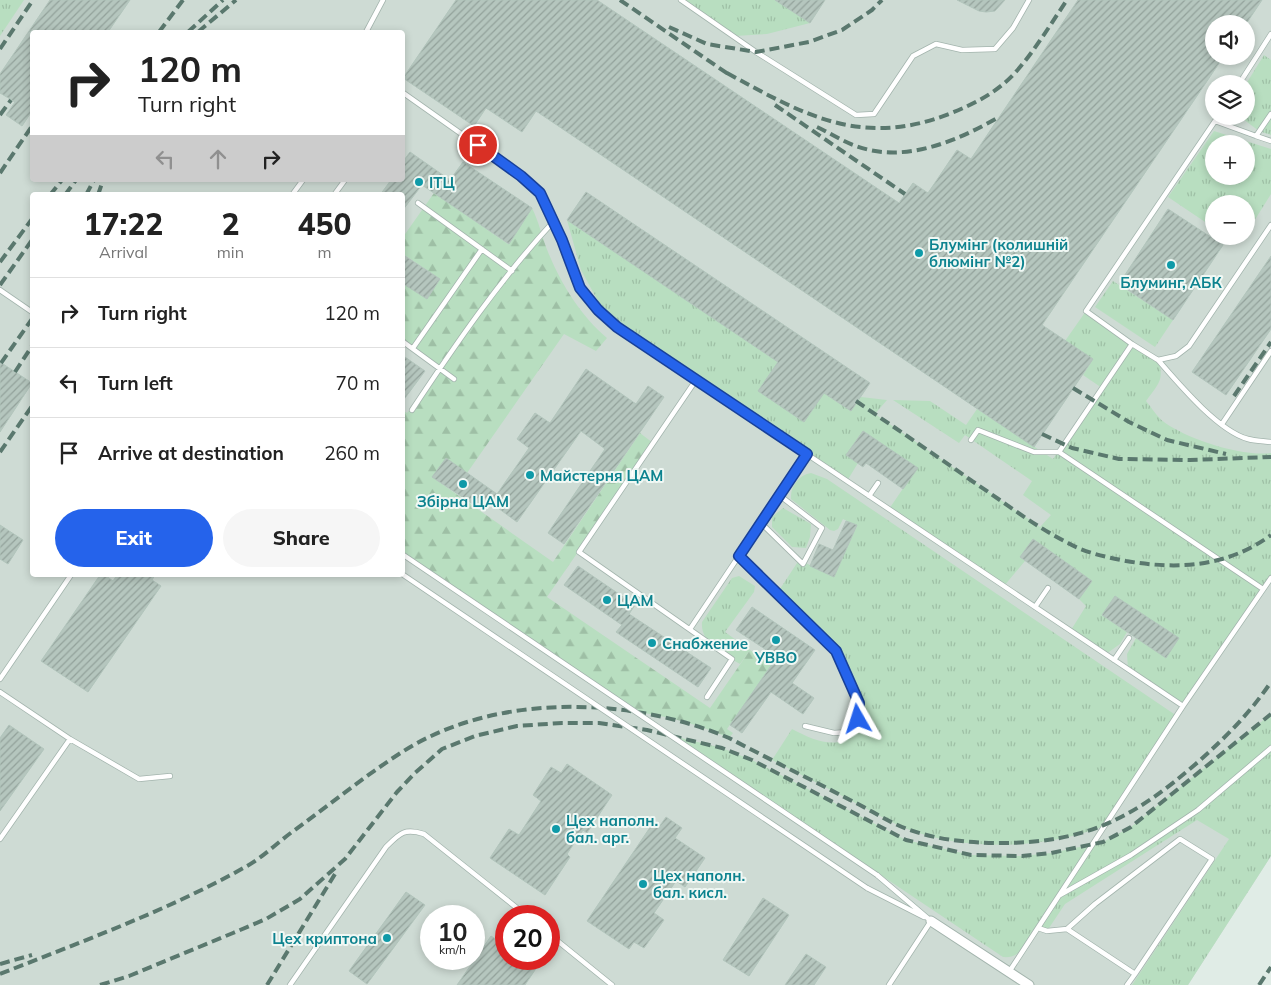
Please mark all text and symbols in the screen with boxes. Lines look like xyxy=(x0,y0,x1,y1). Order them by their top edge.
map controls xyxy=(1205,15,1255,245)
button: sound xyxy=(1205,15,1255,65)
text: 120 m xyxy=(138,47,242,91)
icon: right xyxy=(55,50,120,115)
button: layers xyxy=(1205,75,1255,125)
text: Turn right xyxy=(138,90,236,118)
pin xyxy=(457,124,499,166)
icon: arrive xyxy=(464,131,492,159)
button: + xyxy=(1205,135,1255,185)
icon: left xyxy=(151,145,179,173)
icon: ahead xyxy=(204,145,232,173)
icon: right xyxy=(257,145,285,173)
place label: ІТЦ xyxy=(429,173,455,192)
marker: ІТЦ xyxy=(413,176,425,188)
button: − xyxy=(1205,195,1255,245)
text: 17:22 xyxy=(83,205,163,243)
text: 2 xyxy=(221,205,239,243)
text: 450 xyxy=(298,205,352,243)
place label: Блумінг (колишній блюмінг №2) xyxy=(929,235,1068,271)
text: Arrival xyxy=(99,242,148,262)
text: min xyxy=(217,242,244,262)
text: m xyxy=(317,242,332,262)
marker: Блумінг (колишній блюмінг №2) xyxy=(913,247,925,259)
marker: Блуминг, АБК xyxy=(1165,259,1177,271)
place label: Блуминг, АБК xyxy=(1120,273,1222,292)
icon: right xyxy=(55,299,83,327)
text: Turn right xyxy=(98,301,187,325)
text: 120 m xyxy=(324,301,380,325)
icon: left xyxy=(55,369,83,397)
text: Turn left xyxy=(98,371,173,395)
text: 70 m xyxy=(336,371,380,395)
icon: arrive xyxy=(55,439,83,467)
text: Arrive at destination xyxy=(98,441,284,465)
text: 260 m xyxy=(324,441,380,465)
place label: Майстерня ЦАМ xyxy=(540,466,663,485)
marker: Майстерня ЦАМ xyxy=(524,469,536,481)
marker: Збірна ЦАМ xyxy=(457,478,469,490)
place label: Збірна ЦАМ xyxy=(417,492,509,511)
button: Exit xyxy=(55,509,213,567)
button: Share xyxy=(223,509,380,567)
place label: ЦАМ xyxy=(617,591,654,610)
marker: ЦАМ xyxy=(601,594,613,606)
place label: Снабжение xyxy=(662,634,748,653)
marker: УВВО xyxy=(770,634,782,646)
marker: Снабжение xyxy=(646,637,658,649)
place label: УВВО xyxy=(754,648,797,667)
position arrow xyxy=(831,692,883,744)
place label: Цех наполн. бал. арг. xyxy=(566,811,658,847)
marker: Цех наполн. бал. арг. xyxy=(550,823,562,835)
place label: Цех наполн. бал. кисл. xyxy=(653,866,745,902)
marker: Цех наполн. бал. кисл. xyxy=(637,878,649,890)
speed limit sign: 20 xyxy=(495,905,560,970)
text: 10 xyxy=(437,916,468,947)
place label: Цех криптона xyxy=(272,929,377,948)
marker: Цех криптона xyxy=(381,932,393,944)
text: km/h xyxy=(439,942,466,957)

